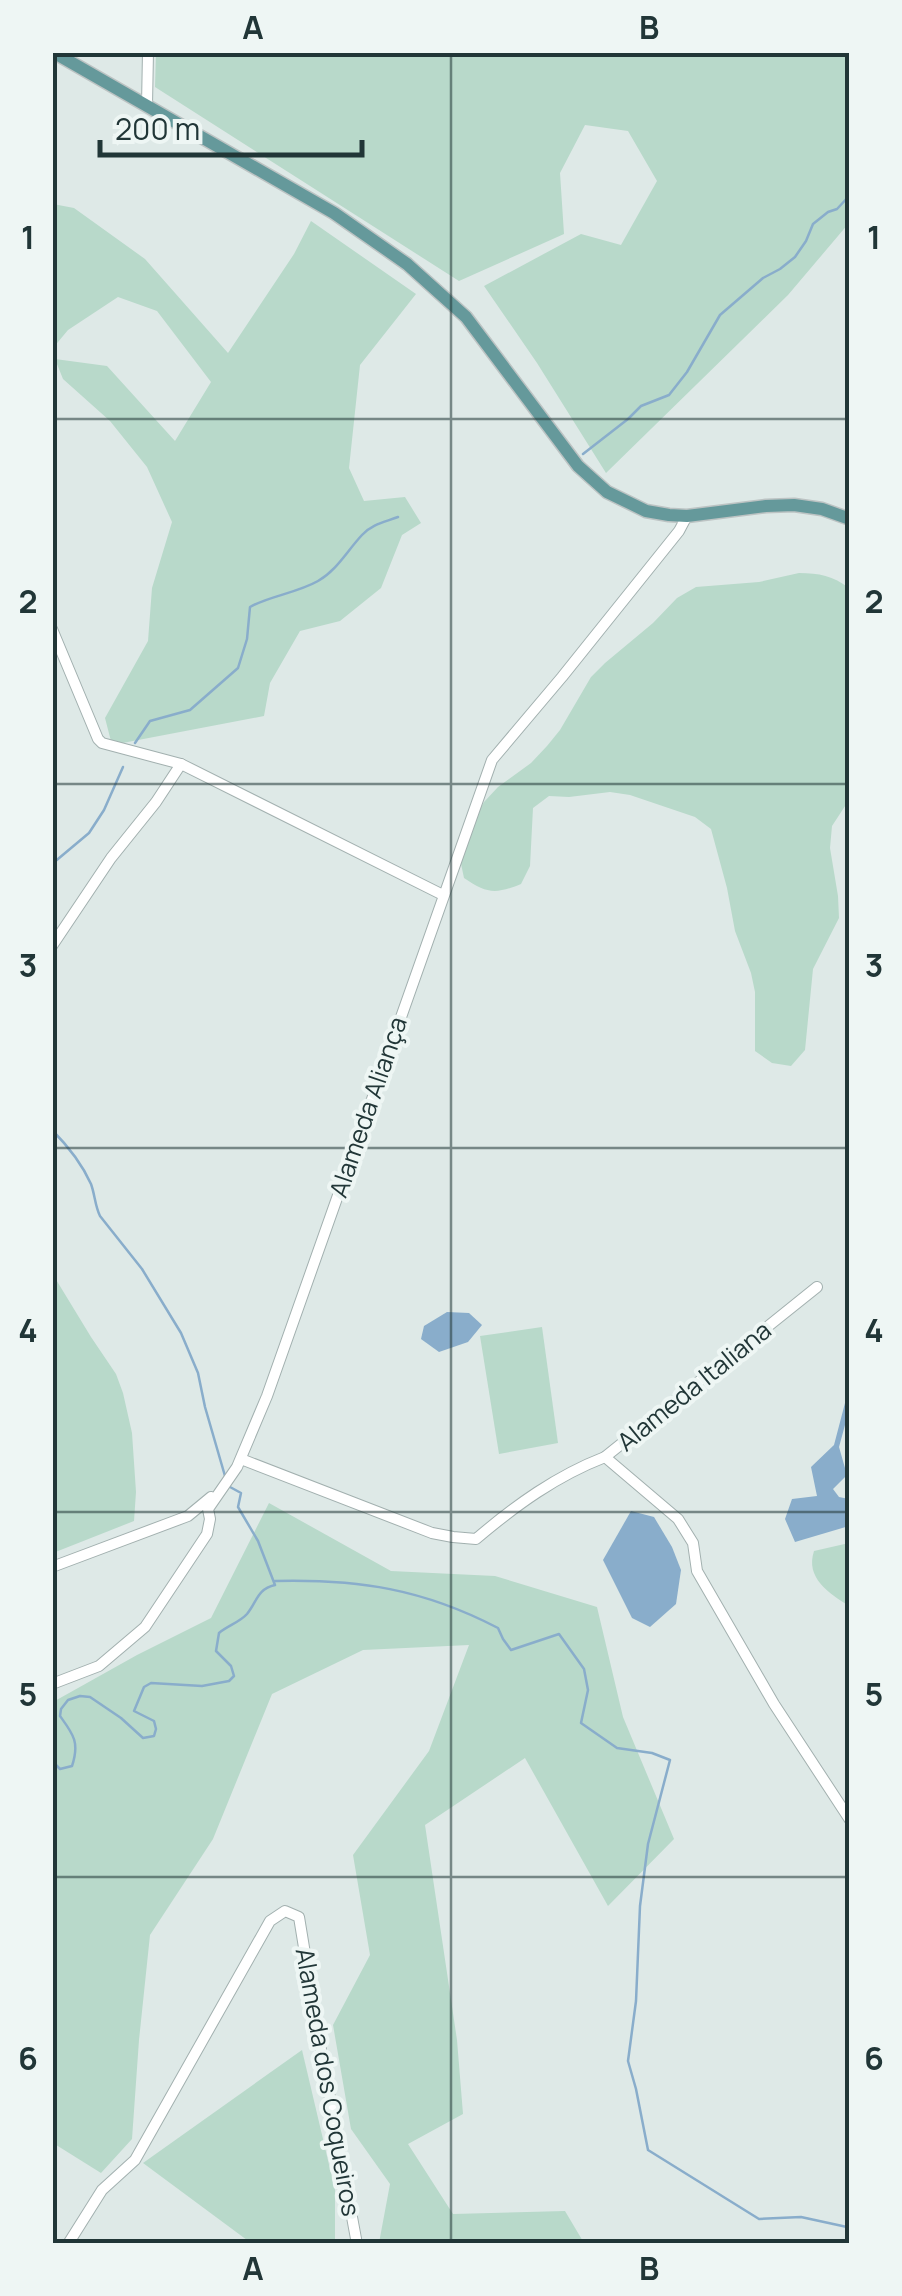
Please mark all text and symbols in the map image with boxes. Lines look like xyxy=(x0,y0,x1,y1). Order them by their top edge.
text: A xyxy=(242,5,264,49)
text: B xyxy=(639,5,659,49)
scale bar xyxy=(100,95,362,157)
text: 200 m xyxy=(115,108,200,149)
text: 1 xyxy=(21,215,35,259)
text: 1 xyxy=(867,215,881,259)
text: 2 xyxy=(18,579,38,623)
text: 2 xyxy=(864,579,884,623)
text: 3 xyxy=(19,943,37,987)
text: 3 xyxy=(865,943,883,987)
street label: Alameda Aliança xyxy=(320,1012,415,1202)
text: 4 xyxy=(18,1308,38,1352)
text: 4 xyxy=(864,1308,884,1352)
street label: Alameda Italiana xyxy=(609,1313,778,1459)
text: 5 xyxy=(19,1672,37,1716)
text: 5 xyxy=(865,1672,883,1716)
street label: Alameda dos Coqueiros xyxy=(288,1945,369,2219)
text: 6 xyxy=(18,2036,38,2080)
text: 6 xyxy=(864,2036,884,2080)
text: A xyxy=(242,2246,264,2290)
text: B xyxy=(639,2246,659,2290)

